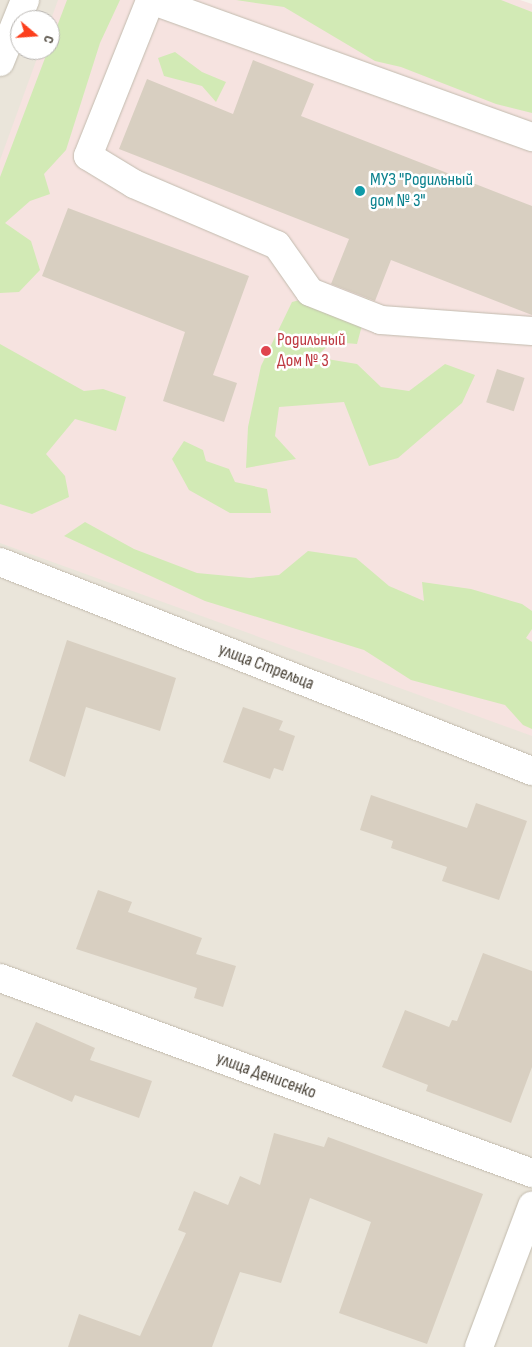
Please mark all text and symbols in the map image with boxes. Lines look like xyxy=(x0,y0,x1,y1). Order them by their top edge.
north arrow xyxy=(10,10,60,60)
text: С xyxy=(40,33,58,46)
place label: МУЗ "Родильный дом № 3" xyxy=(370,170,473,212)
marker: МУЗ "Родильный дом № 3" xyxy=(354,185,366,197)
place label: Родильный Дом № 3 xyxy=(277,330,346,372)
marker: Родильный Дом № 3 xyxy=(259,344,273,358)
street label: улица Стрельца xyxy=(215,639,317,695)
street label: улица Денисенко xyxy=(213,1048,319,1104)

